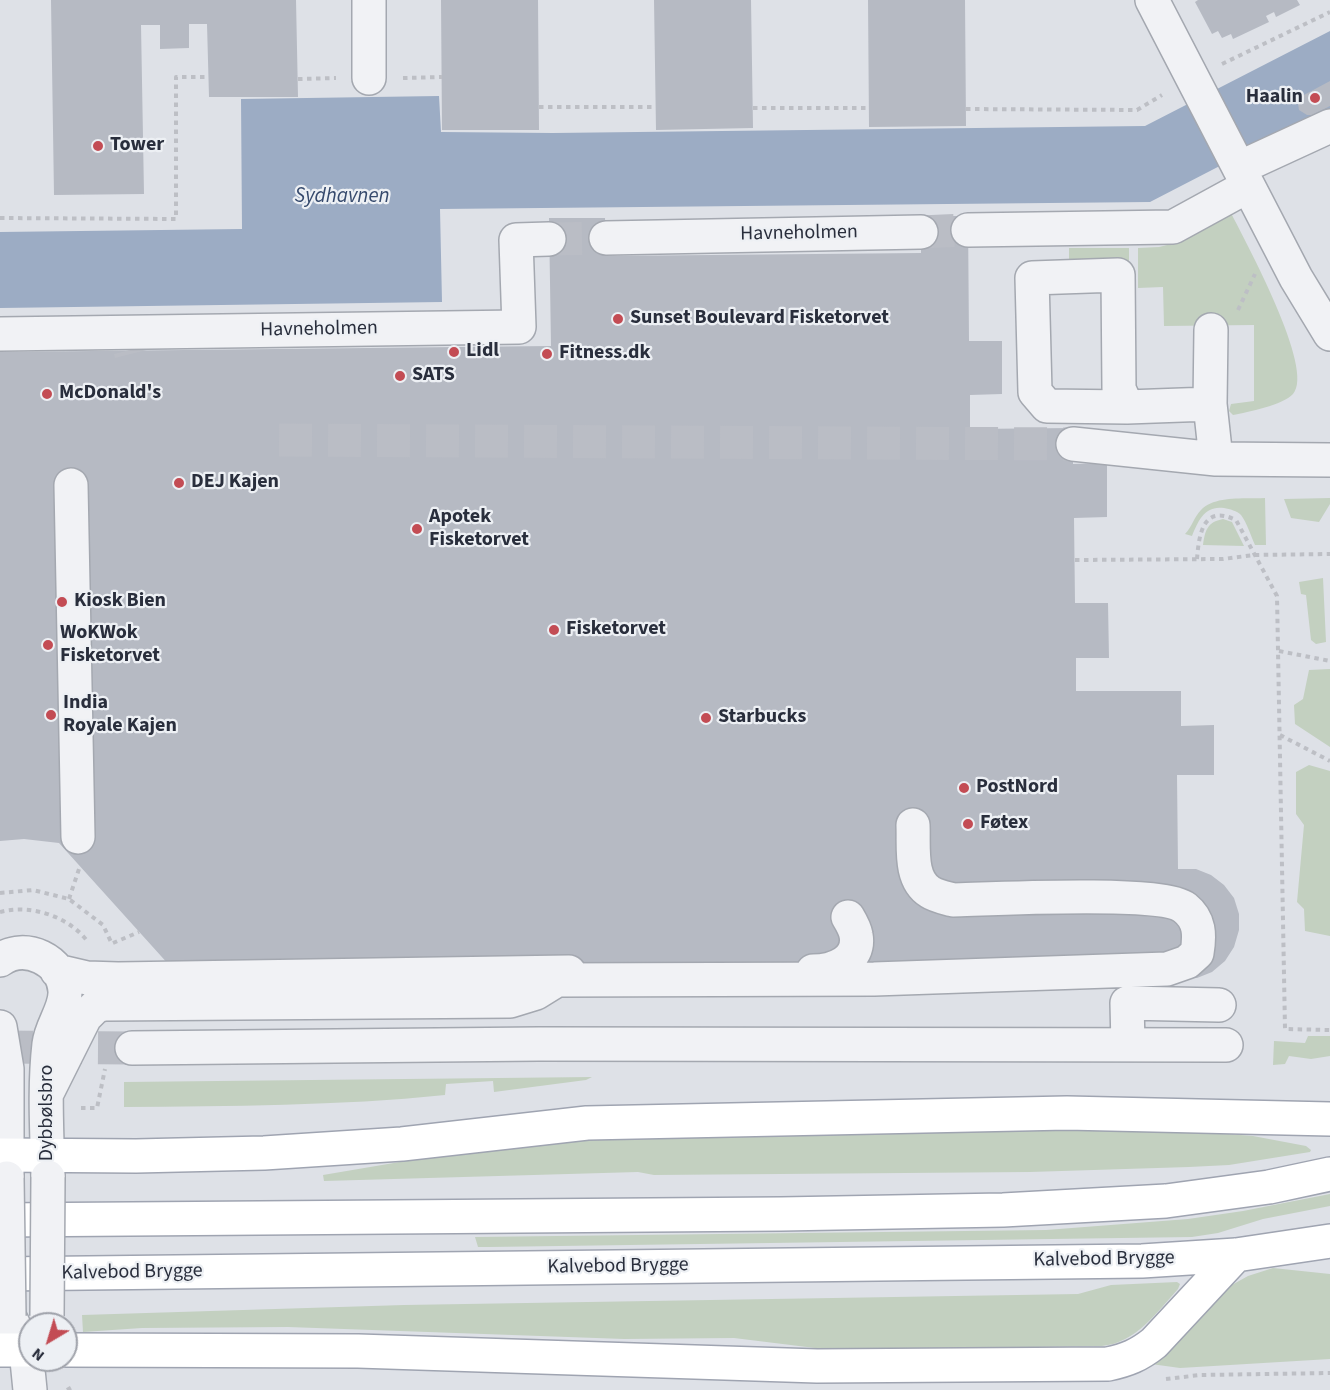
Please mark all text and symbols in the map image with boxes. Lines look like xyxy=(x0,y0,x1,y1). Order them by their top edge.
place label: Haalin xyxy=(1246,86,1303,110)
marker: Haalin xyxy=(1308,91,1322,105)
place label: Tower xyxy=(110,134,164,158)
marker: Tower xyxy=(91,139,105,153)
water label: Sydhavnen xyxy=(295,184,389,210)
street label: Havneholmen xyxy=(740,221,858,247)
place label: Sunset Boulevard Fisketorvet xyxy=(630,307,889,331)
marker: Sunset Boulevard Fisketorvet xyxy=(611,312,625,326)
street label: Havneholmen xyxy=(260,317,378,343)
place label: Lidl xyxy=(466,340,499,364)
place label: Fitness.dk xyxy=(559,342,650,366)
marker: Lidl xyxy=(447,345,461,359)
marker: Fitness.dk xyxy=(540,347,554,361)
place label: SATS xyxy=(412,364,455,388)
marker: SATS xyxy=(393,369,407,383)
place label: McDonald's xyxy=(59,382,161,406)
marker: McDonald's xyxy=(40,387,54,401)
place label: DEJ Kajen xyxy=(191,471,279,495)
marker: DEJ Kajen xyxy=(172,476,186,490)
place label: Apotek Fisketorvet xyxy=(429,506,529,553)
marker: Apotek Fisketorvet xyxy=(410,522,424,536)
place label: Kiosk Bien xyxy=(74,590,166,614)
marker: Kiosk Bien xyxy=(55,595,69,609)
place label: Fisketorvet xyxy=(566,618,666,642)
place label: WoKWok Fisketorvet xyxy=(60,622,160,669)
marker: Fisketorvet xyxy=(547,623,561,637)
marker: WoKWok Fisketorvet xyxy=(41,638,55,652)
place label: India Royale Kajen xyxy=(63,692,177,739)
place label: Starbucks xyxy=(718,706,806,730)
marker: India Royale Kajen xyxy=(44,708,58,722)
marker: Starbucks xyxy=(699,711,713,725)
place label: PostNord xyxy=(976,776,1058,800)
marker: PostNord xyxy=(957,781,971,795)
place label: Føtex xyxy=(980,812,1028,836)
marker: Føtex xyxy=(961,817,975,831)
street label: Dybbølsbro xyxy=(36,1065,60,1161)
street label: Kalvebod Brygge xyxy=(1033,1247,1175,1273)
street label: Kalvebod Brygge xyxy=(547,1254,689,1280)
street label: Kalvebod Brygge xyxy=(61,1260,203,1286)
north arrow xyxy=(18,1312,78,1372)
text: N xyxy=(27,1343,49,1367)

